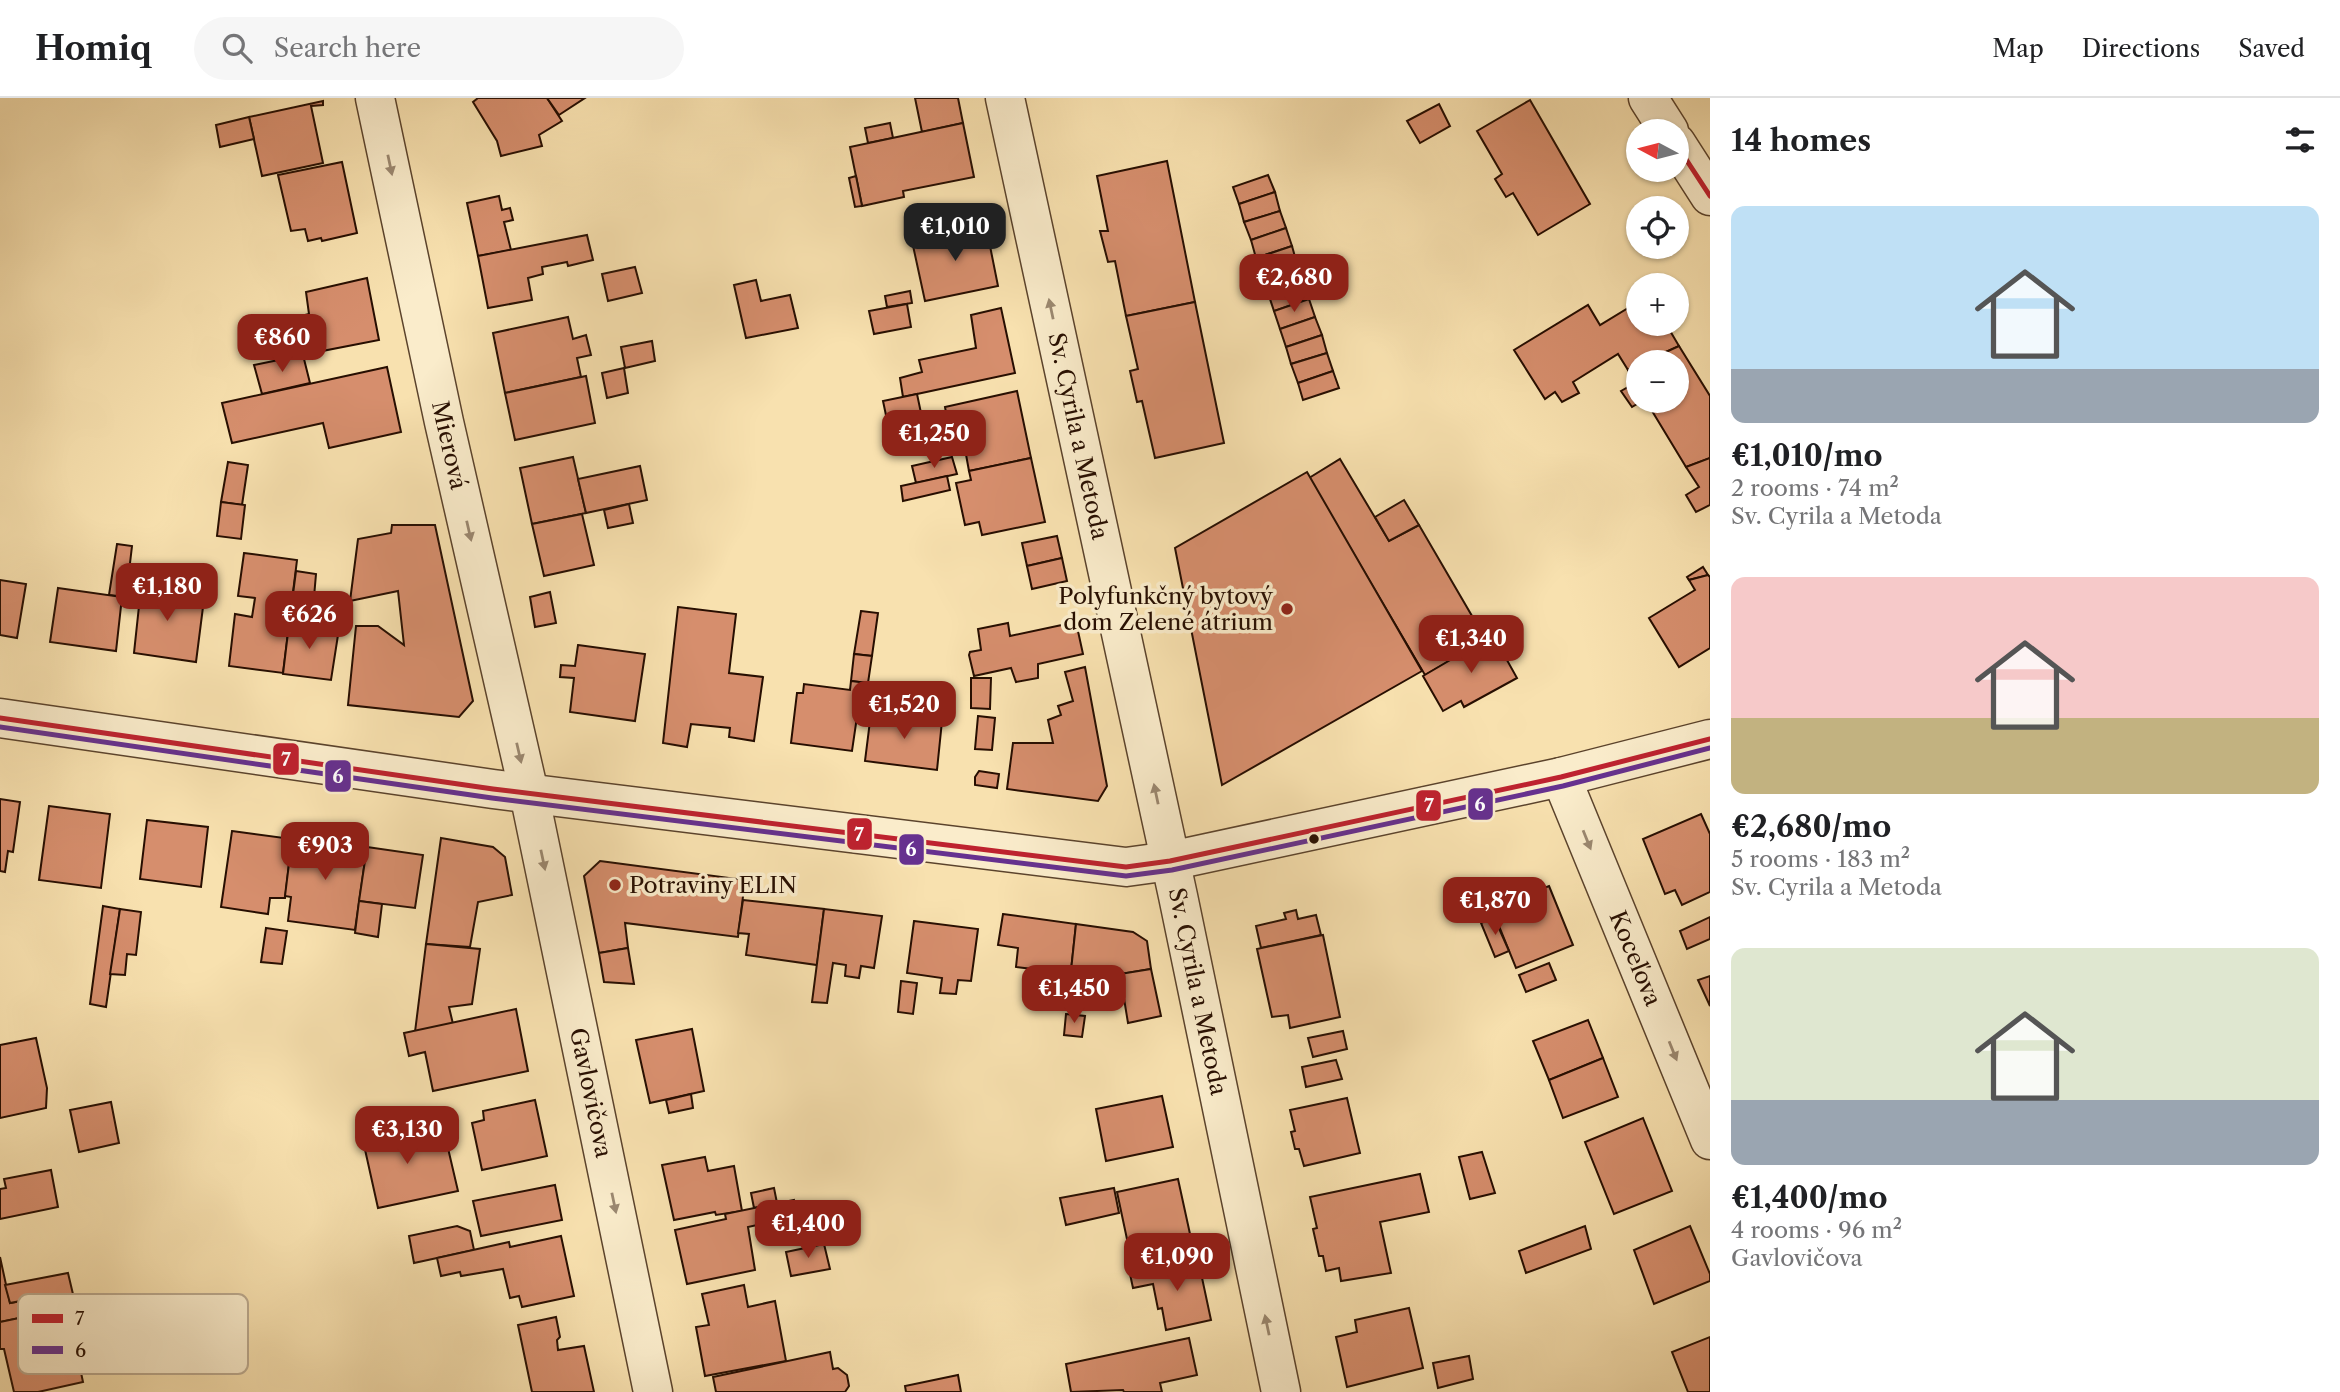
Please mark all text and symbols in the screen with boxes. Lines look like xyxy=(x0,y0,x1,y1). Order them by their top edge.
search box xyxy=(194,17,684,80)
text: Homiq xyxy=(35,28,152,69)
icon: search xyxy=(218,29,256,67)
text: Search here xyxy=(274,32,421,64)
text: Map xyxy=(1992,34,2044,63)
text: Directions xyxy=(2082,34,2200,63)
text: Saved xyxy=(2238,34,2305,63)
north arrow xyxy=(1626,119,1689,182)
map controls xyxy=(1626,119,1689,413)
icon: filters xyxy=(2281,121,2319,159)
text: 14 homes xyxy=(1731,122,1871,159)
one-way arrow xyxy=(384,154,395,176)
button: locate xyxy=(1626,196,1689,259)
pin: €1,010 xyxy=(898,204,1012,263)
text: €1,010 xyxy=(920,212,990,240)
icon: home xyxy=(1962,251,2088,377)
pin: €2,680 xyxy=(1237,254,1351,314)
text: €2,680 xyxy=(1255,263,1333,291)
button: + xyxy=(1626,273,1689,336)
one-way arrow xyxy=(1045,298,1056,320)
pin: €860 xyxy=(241,314,323,374)
text: €860 xyxy=(253,323,311,351)
street label: Sv. Cyrila a Metoda xyxy=(1042,330,1115,543)
button: − xyxy=(1626,350,1689,413)
street label: Mierová xyxy=(426,398,473,493)
pin: €1,250 xyxy=(877,410,991,470)
text: €1,250 xyxy=(898,419,970,447)
text: €1,010/mo xyxy=(1731,437,1883,474)
text: 2 rooms · 74 m² xyxy=(1731,474,1899,502)
text: Sv. Cyrila a Metoda xyxy=(1731,502,1942,530)
one-way arrow xyxy=(463,520,474,542)
pin: €1,180 xyxy=(110,564,224,623)
text: €1,180 xyxy=(132,572,202,600)
place label: Polyfunkčný bytový dom Zelené átrium xyxy=(1058,582,1273,636)
pin: €626 xyxy=(268,592,350,651)
text: €626 xyxy=(281,600,337,628)
marker: Polyfunkčný bytový dom Zelené átrium xyxy=(1279,601,1295,617)
pin: €1,340 xyxy=(1414,616,1528,675)
icon: home xyxy=(1962,622,2088,748)
text: €1,340 xyxy=(1435,624,1507,652)
pin: €1,520 xyxy=(847,682,961,741)
text: €1,520 xyxy=(868,690,940,718)
line badge: 7 xyxy=(272,742,300,776)
one-way arrow xyxy=(514,742,525,764)
text: 7 xyxy=(281,748,291,771)
line badge: 6 xyxy=(324,759,352,793)
text: 6 xyxy=(332,765,344,788)
one-way arrow xyxy=(1150,783,1161,805)
line badge: 6 xyxy=(1467,787,1494,821)
line badge: 7 xyxy=(1415,789,1442,822)
text: 6 xyxy=(1474,793,1486,816)
text: 7 xyxy=(1424,794,1434,817)
text: €2,680/mo xyxy=(1731,808,1891,845)
line badge: 7 xyxy=(846,817,873,851)
pin: €903 xyxy=(284,822,366,882)
text: 7 xyxy=(854,823,864,846)
one-way arrow xyxy=(1582,830,1593,851)
text: €903 xyxy=(297,831,353,859)
unlabelled marker xyxy=(1307,832,1321,846)
line badge: 6 xyxy=(898,833,925,866)
text: 6 xyxy=(905,838,917,861)
text: 5 rooms · 183 m² xyxy=(1731,845,1910,873)
one-way arrow xyxy=(537,849,548,871)
place label: Potraviny ELIN xyxy=(629,871,797,899)
text: Sv. Cyrila a Metoda xyxy=(1731,873,1942,901)
marker: Potraviny ELIN xyxy=(607,877,623,893)
pin: €1,870 xyxy=(1438,878,1552,937)
street label: Sv. Cyrila a Metoda xyxy=(1163,885,1233,1098)
text: €1,870 xyxy=(1459,886,1531,914)
street label: Koceľova xyxy=(1603,907,1668,1011)
pin: €1,450 xyxy=(1017,965,1131,1025)
text: €1,450 xyxy=(1038,974,1110,1002)
icon: home xyxy=(1962,993,2088,1119)
street label: Gavlovičova xyxy=(564,1025,618,1161)
one-way arrow xyxy=(1668,1040,1679,1061)
pin: €3,130 xyxy=(350,1107,464,1166)
text: €3,130 xyxy=(371,1115,443,1143)
text: €1,400/mo xyxy=(1731,1179,1888,1216)
one-way arrow xyxy=(608,1192,619,1214)
pin: €1,400 xyxy=(751,1200,865,1260)
text: €1,400 xyxy=(771,1209,845,1237)
text: 4 rooms · 96 m² xyxy=(1731,1216,1902,1244)
pin: €1,090 xyxy=(1120,1234,1234,1293)
text: €1,090 xyxy=(1140,1242,1214,1270)
text: Gavlovičova xyxy=(1731,1244,1863,1272)
legend xyxy=(18,1294,248,1374)
text: 7 xyxy=(75,1307,85,1330)
one-way arrow xyxy=(1262,1314,1273,1336)
text: 6 xyxy=(75,1339,86,1362)

